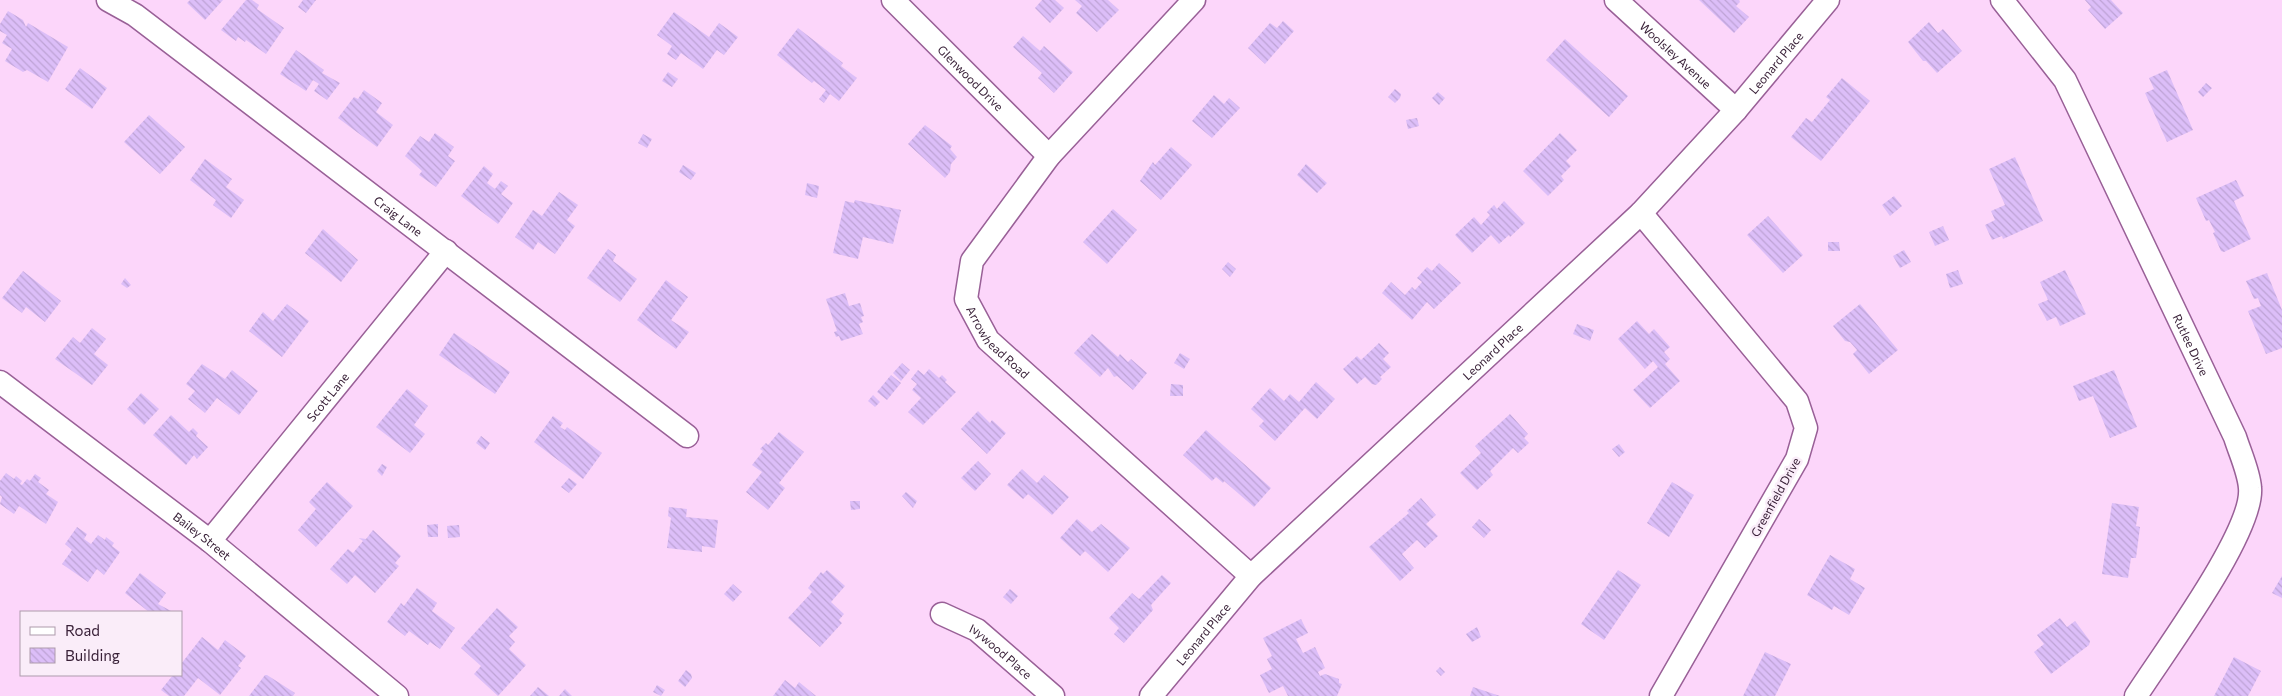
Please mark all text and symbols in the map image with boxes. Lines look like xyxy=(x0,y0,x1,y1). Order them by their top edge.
street label: Woolsley Avenue xyxy=(1637,18,1714,91)
street label: Leonard Place xyxy=(1746,29,1806,96)
street label: Glenwood Drive xyxy=(935,42,1006,113)
street label: Craig Lane xyxy=(371,193,425,239)
street label: Arrowhead Road xyxy=(964,303,1032,381)
street label: Rutlee Drive xyxy=(2170,312,2212,378)
street label: Leonard Place xyxy=(1460,320,1525,383)
street label: Scott Lane xyxy=(303,370,351,424)
street label: Greenfield Drive xyxy=(1747,455,1803,539)
street label: Bailey Street xyxy=(171,509,234,562)
street label: Leonard Place xyxy=(1173,600,1233,668)
legend xyxy=(20,611,182,676)
text: Road xyxy=(65,621,100,639)
street label: Ivywood Place xyxy=(967,621,1035,681)
text: Building xyxy=(65,646,120,664)

